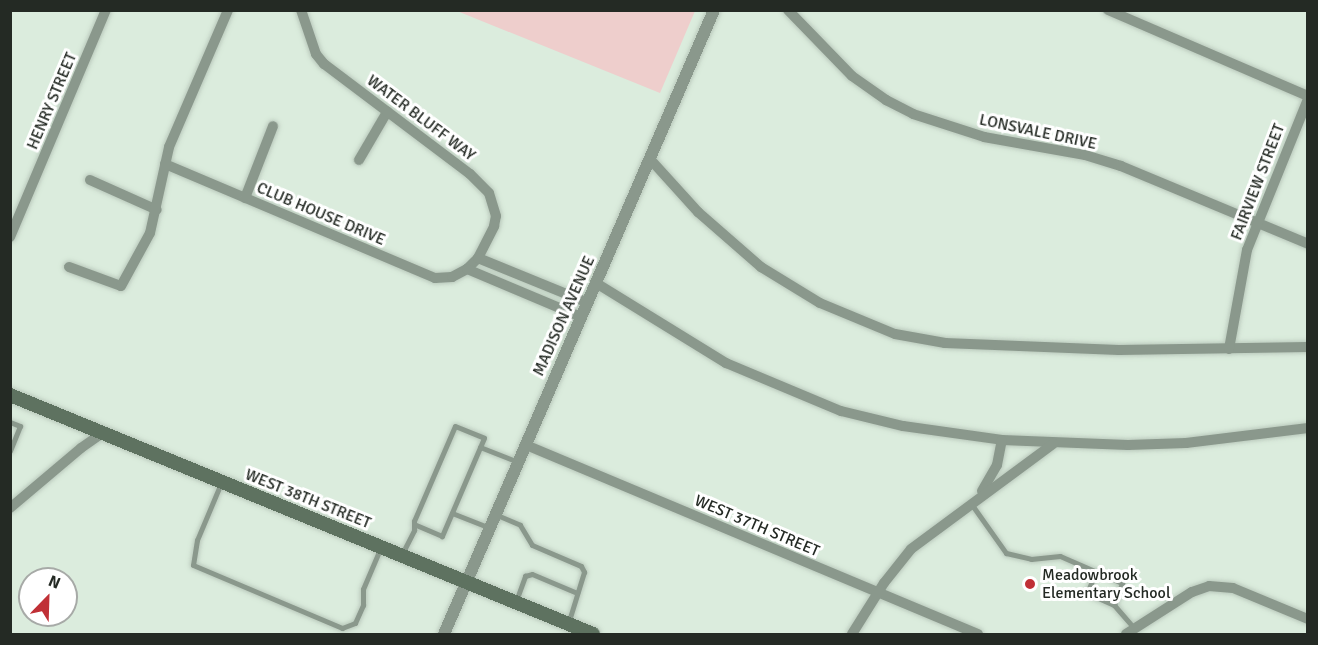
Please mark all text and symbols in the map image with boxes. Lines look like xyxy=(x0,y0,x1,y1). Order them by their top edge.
street label: HENRY STREET xyxy=(23,50,81,152)
street label: WATER BLUFF WAY xyxy=(363,71,479,165)
street label: LONSVALE DRIVE xyxy=(978,110,1098,154)
street label: FAIRVIEW STREET xyxy=(1227,121,1289,243)
street label: CLUB HOUSE DRIVE xyxy=(254,178,388,250)
street label: MADISON AVENUE xyxy=(529,253,599,379)
street label: WEST 38TH STREET xyxy=(242,465,374,533)
street label: WEST 37TH STREET xyxy=(692,491,822,561)
place label: Meadowbrook Elementary School xyxy=(1042,565,1171,603)
north arrow xyxy=(18,567,78,627)
text: N xyxy=(45,571,63,594)
marker: Meadowbrook Elementary School xyxy=(1023,577,1037,591)

